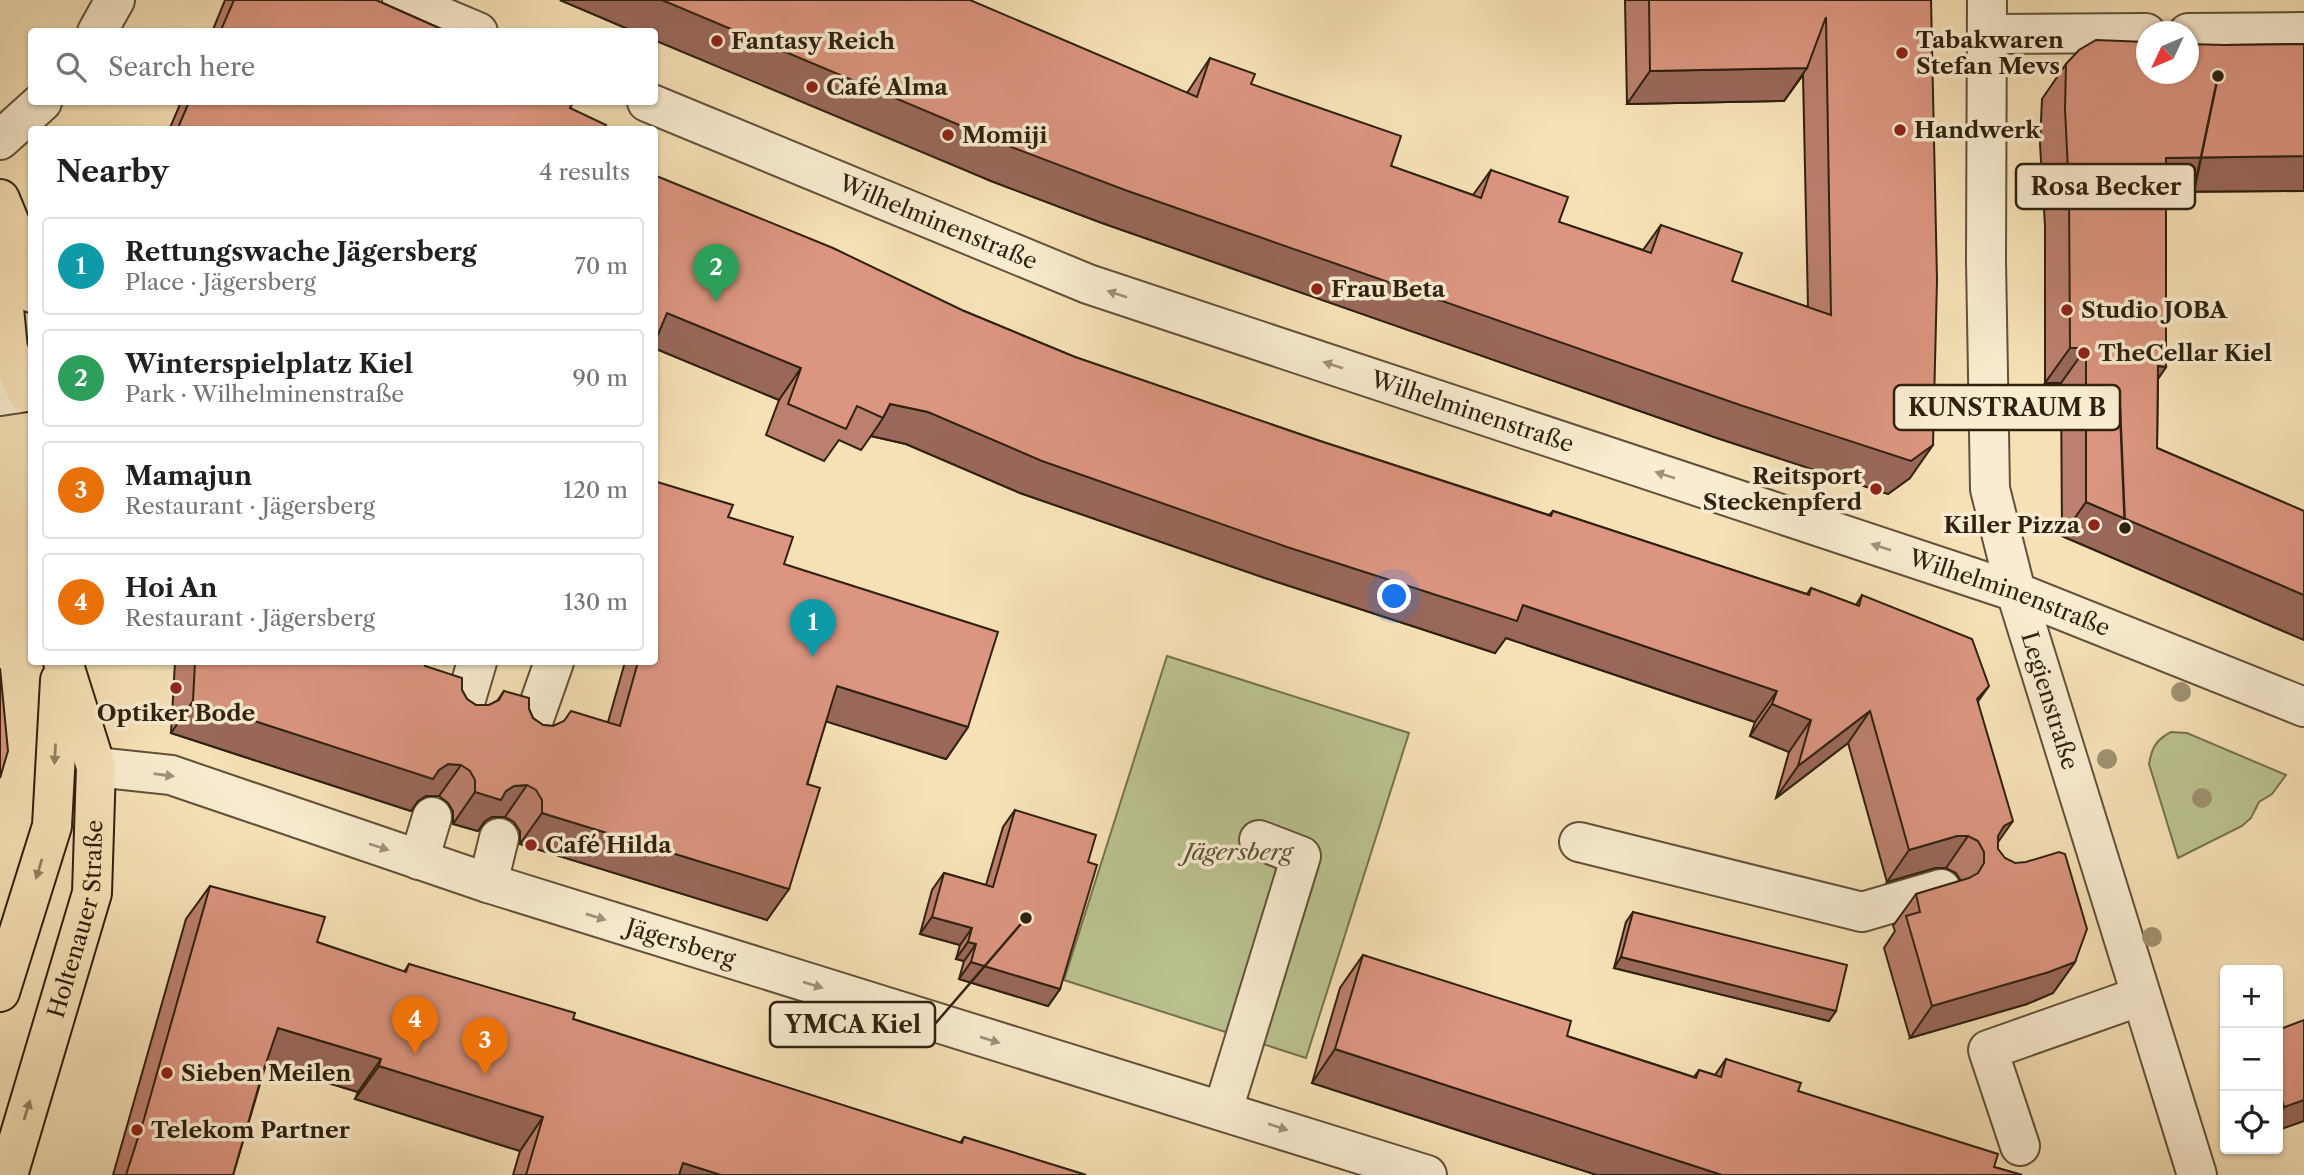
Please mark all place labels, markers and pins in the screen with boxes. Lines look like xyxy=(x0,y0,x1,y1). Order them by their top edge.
place label: Tabakwaren Stefan Mevs xyxy=(1916,26,2064,80)
place label: Fantasy Reich xyxy=(731,27,895,55)
marker: Fantasy Reich xyxy=(709,33,725,49)
marker: Tabakwaren Stefan Mevs xyxy=(1894,45,1910,61)
place label: Café Alma xyxy=(826,73,949,101)
marker: Café Alma xyxy=(804,79,820,95)
place label: Handwerk xyxy=(1914,116,2041,144)
place label: Momiji xyxy=(962,121,1047,149)
marker: Handwerk xyxy=(1892,122,1908,138)
marker: Momiji xyxy=(940,127,956,143)
callout: Rosa Becker xyxy=(2016,164,2195,209)
pin: 2 xyxy=(693,244,739,302)
place label: Frau Beta xyxy=(1331,275,1446,303)
marker: Frau Beta xyxy=(1309,281,1325,297)
place label: Studio JOBA xyxy=(2081,296,2228,324)
marker: Studio JOBA xyxy=(2059,302,2075,318)
place label: TheCellar Kiel xyxy=(2098,339,2272,367)
marker: TheCellar Kiel xyxy=(2076,345,2092,361)
callout: KUNSTRAUM B xyxy=(1894,385,2120,430)
place label: Reitsport Steckenpferd xyxy=(1703,462,1863,516)
marker: Reitsport Steckenpferd xyxy=(1868,481,1884,497)
place label: Killer Pizza xyxy=(1943,511,2081,539)
marker: Killer Pizza xyxy=(2086,517,2102,533)
pin: 1 xyxy=(790,599,836,657)
marker: Optiker Bode xyxy=(168,680,184,696)
place label: Optiker Bode xyxy=(97,699,255,727)
place label: Café Hilda xyxy=(545,831,672,859)
marker: Café Hilda xyxy=(523,837,539,853)
pin: 4 xyxy=(392,996,438,1054)
callout: YMCA Kiel xyxy=(770,1002,935,1047)
pin: 3 xyxy=(462,1017,508,1075)
place label: Sieben Meilen xyxy=(181,1059,352,1087)
marker: Sieben Meilen xyxy=(159,1065,175,1081)
place label: Telekom Partner xyxy=(151,1116,351,1144)
marker: Telekom Partner xyxy=(129,1122,145,1138)

